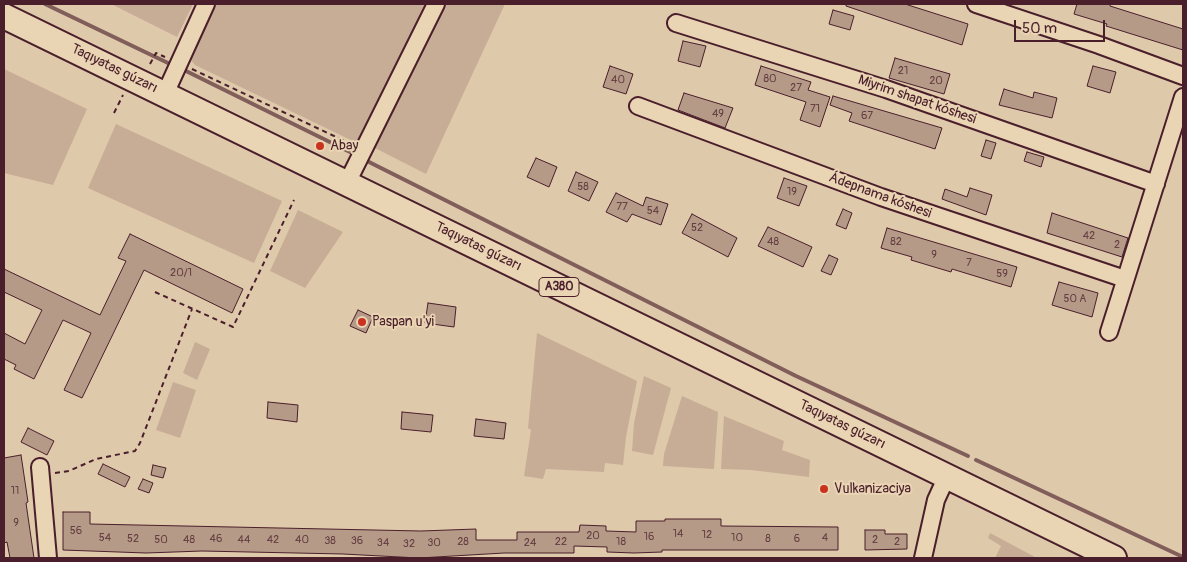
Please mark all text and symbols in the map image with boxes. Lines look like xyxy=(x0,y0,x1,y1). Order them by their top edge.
scale bar xyxy=(1017,10,1108,42)
text: 50 m xyxy=(1022,19,1057,38)
street label: Taqıyatas gúzarı xyxy=(68,41,160,97)
house number: 21 xyxy=(898,64,908,78)
house number: 80 xyxy=(763,72,777,86)
street label: Miyrim shapat kóshesi xyxy=(856,72,978,128)
house number: 40 xyxy=(611,73,625,87)
house number: 20 xyxy=(929,74,943,88)
house number: 27 xyxy=(790,81,802,95)
house number: 71 xyxy=(810,102,820,116)
house number: 49 xyxy=(712,107,724,121)
house number: 67 xyxy=(861,109,873,123)
place label: Abay xyxy=(330,138,358,154)
marker: Abay xyxy=(314,140,326,152)
street label: Ádepnama kóshesi xyxy=(826,170,934,222)
house number: 58 xyxy=(577,180,589,194)
house number: 19 xyxy=(787,185,797,199)
house number: 77 xyxy=(616,200,628,214)
house number: 54 xyxy=(647,204,659,218)
street label: Taqıyatas gúzarı xyxy=(432,219,524,275)
house number: 52 xyxy=(691,221,703,235)
house number: 42 xyxy=(1083,229,1095,243)
house number: 48 xyxy=(767,235,779,249)
house number: 82 xyxy=(890,235,902,249)
house number: 2 xyxy=(1114,238,1120,252)
house number: 9 xyxy=(931,248,937,262)
house number: 7 xyxy=(966,256,972,270)
house number: 20/1 xyxy=(170,266,192,280)
house number: 59 xyxy=(996,267,1008,281)
road number: A380 xyxy=(539,278,579,296)
house number: 50 А xyxy=(1063,292,1087,306)
place label: Paspan u'yi xyxy=(372,314,434,330)
marker: Paspan u'yi xyxy=(356,316,368,328)
street label: Taqıyatas gúzarı xyxy=(796,397,888,453)
place label: Vulkanizaciya xyxy=(834,481,911,497)
marker: Vulkanizaciya xyxy=(818,483,830,495)
house number: 11 xyxy=(11,484,19,498)
house number: 9 xyxy=(13,516,19,530)
house number: 56 xyxy=(70,524,82,538)
house number: 14 xyxy=(673,527,683,541)
house number: 12 xyxy=(702,528,712,542)
house number: 20 xyxy=(586,529,600,543)
house number: 16 xyxy=(644,530,654,544)
house number: 54 xyxy=(99,531,111,545)
house number: 10 xyxy=(731,531,743,545)
house number: 4 xyxy=(822,531,828,545)
house number: 52 xyxy=(127,532,139,546)
house number: 46 xyxy=(210,532,222,546)
house number: 8 xyxy=(765,532,771,546)
house number: 6 xyxy=(794,532,800,546)
house number: 50 xyxy=(154,533,168,547)
house number: 48 xyxy=(183,533,195,547)
house number: 44 xyxy=(238,533,250,547)
house number: 42 xyxy=(267,533,279,547)
house number: 40 xyxy=(295,533,309,547)
house number: 2 xyxy=(872,533,878,547)
house number: 38 xyxy=(324,534,336,548)
house number: 36 xyxy=(351,534,363,548)
house number: 28 xyxy=(457,535,469,549)
house number: 22 xyxy=(555,535,567,549)
house number: 18 xyxy=(616,535,626,549)
house number: 2 xyxy=(894,535,900,549)
house number: 34 xyxy=(377,536,389,550)
house number: 30 xyxy=(427,536,441,550)
house number: 24 xyxy=(524,536,536,550)
house number: 32 xyxy=(403,537,415,551)

